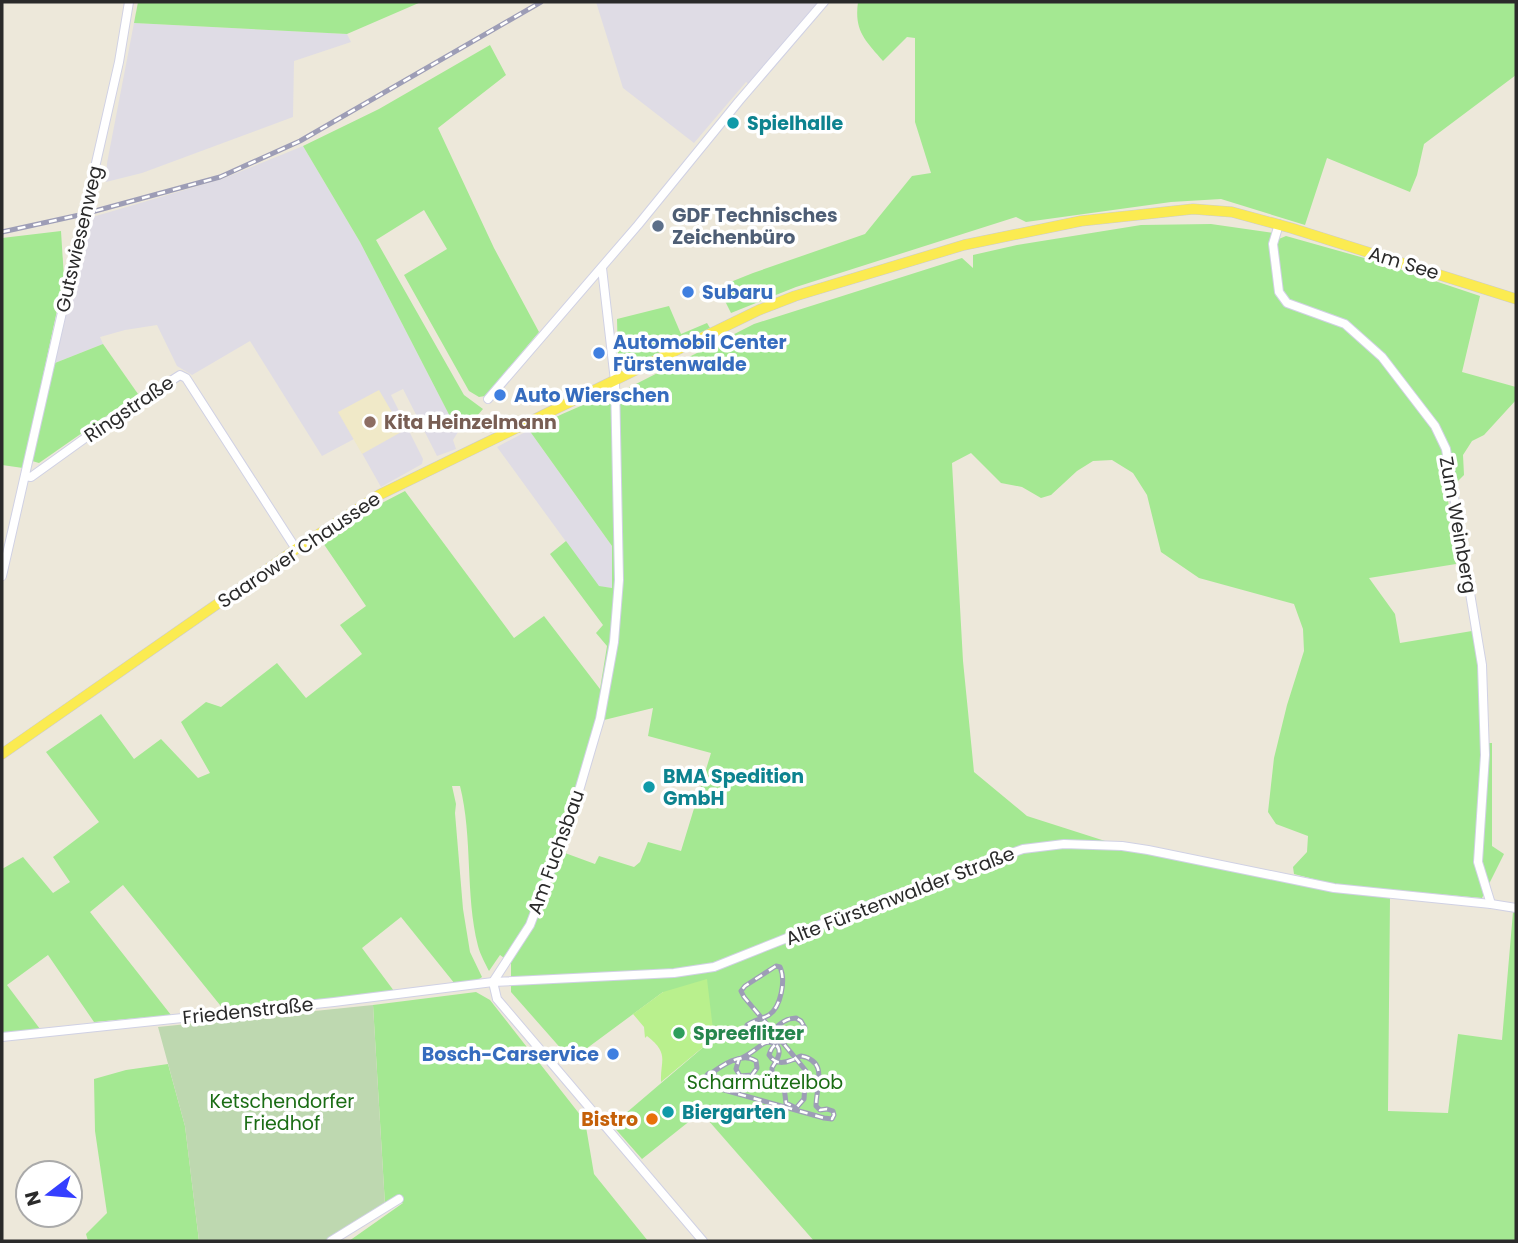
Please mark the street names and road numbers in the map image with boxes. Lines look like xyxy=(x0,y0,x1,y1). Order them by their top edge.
street label: Gutswiesenweg xyxy=(49,163,109,315)
street label: Am See xyxy=(1366,240,1442,286)
street label: Ringstraße xyxy=(79,369,179,449)
street label: Zum Weinberg xyxy=(1433,454,1483,596)
street label: Saarower Chaussee xyxy=(212,485,386,615)
street label: Am Fuchsbau xyxy=(521,786,591,918)
street label: Alte Fürstenwalder Straße xyxy=(782,840,1018,952)
street label: Friedenstraße xyxy=(181,991,315,1031)

